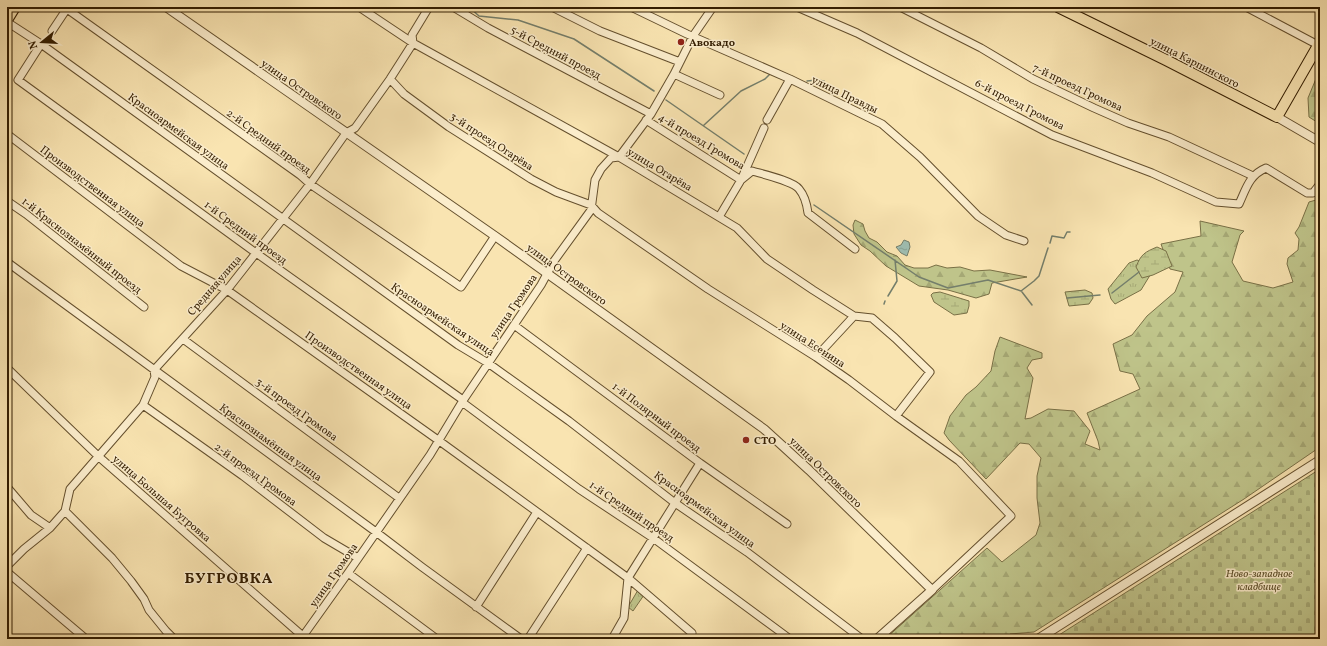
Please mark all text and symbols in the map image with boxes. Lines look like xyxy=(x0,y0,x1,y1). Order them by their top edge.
north arrow xyxy=(22,22,62,62)
street label: 5-й Средний проезд xyxy=(507,23,604,84)
street label: улица Карпинского xyxy=(1147,34,1242,92)
place label: Авокадо xyxy=(689,36,735,51)
marker: Авокадо xyxy=(676,37,686,47)
text: N xyxy=(26,39,42,51)
street label: улица Островского xyxy=(257,57,345,124)
street label: 7-й проезд Громова xyxy=(1030,61,1125,116)
street label: улица Правды xyxy=(809,73,880,118)
street label: 6-й проезд Громова xyxy=(972,76,1067,135)
street label: Красноармейская улица xyxy=(124,90,232,174)
street label: 2-й Средний проезд xyxy=(223,106,314,179)
street label: 3-й проезд Огарёва xyxy=(447,110,536,175)
street label: 4-й проезд Громова xyxy=(655,110,748,174)
street label: Производственная улица xyxy=(37,143,148,232)
street label: улица Огарёва xyxy=(624,145,695,196)
street label: 1-й Краснознамённый проезд xyxy=(18,195,145,298)
street label: 1-й Средний проезд xyxy=(200,198,290,269)
street label: улица Островского xyxy=(523,241,610,310)
street label: Средняя улица xyxy=(185,252,246,319)
street label: улица Громова xyxy=(487,271,542,342)
street label: Красноармейская улица xyxy=(387,280,497,361)
street label: улица Есенина xyxy=(777,319,848,372)
street label: Производственная улица xyxy=(301,328,415,414)
street label: 3-й проезд Громова xyxy=(252,375,341,445)
street label: 1-й Полярный проезд xyxy=(609,380,704,457)
street label: Краснознамённая улица xyxy=(216,401,325,486)
place label: СТО xyxy=(754,434,776,449)
street label: улица Островского xyxy=(785,434,865,512)
marker: СТО xyxy=(741,435,751,445)
street label: 2-й проезд Громова xyxy=(211,440,300,511)
street label: улица Большая Бугровка xyxy=(109,452,214,546)
street label: Красноармейская улица xyxy=(650,468,758,552)
street label: 1-й Средний проезд xyxy=(586,478,677,547)
street label: улица Громова xyxy=(307,540,362,611)
park label: Ново-западное кладбище xyxy=(1226,567,1292,595)
district label: БУГРОВКА xyxy=(185,569,273,590)

